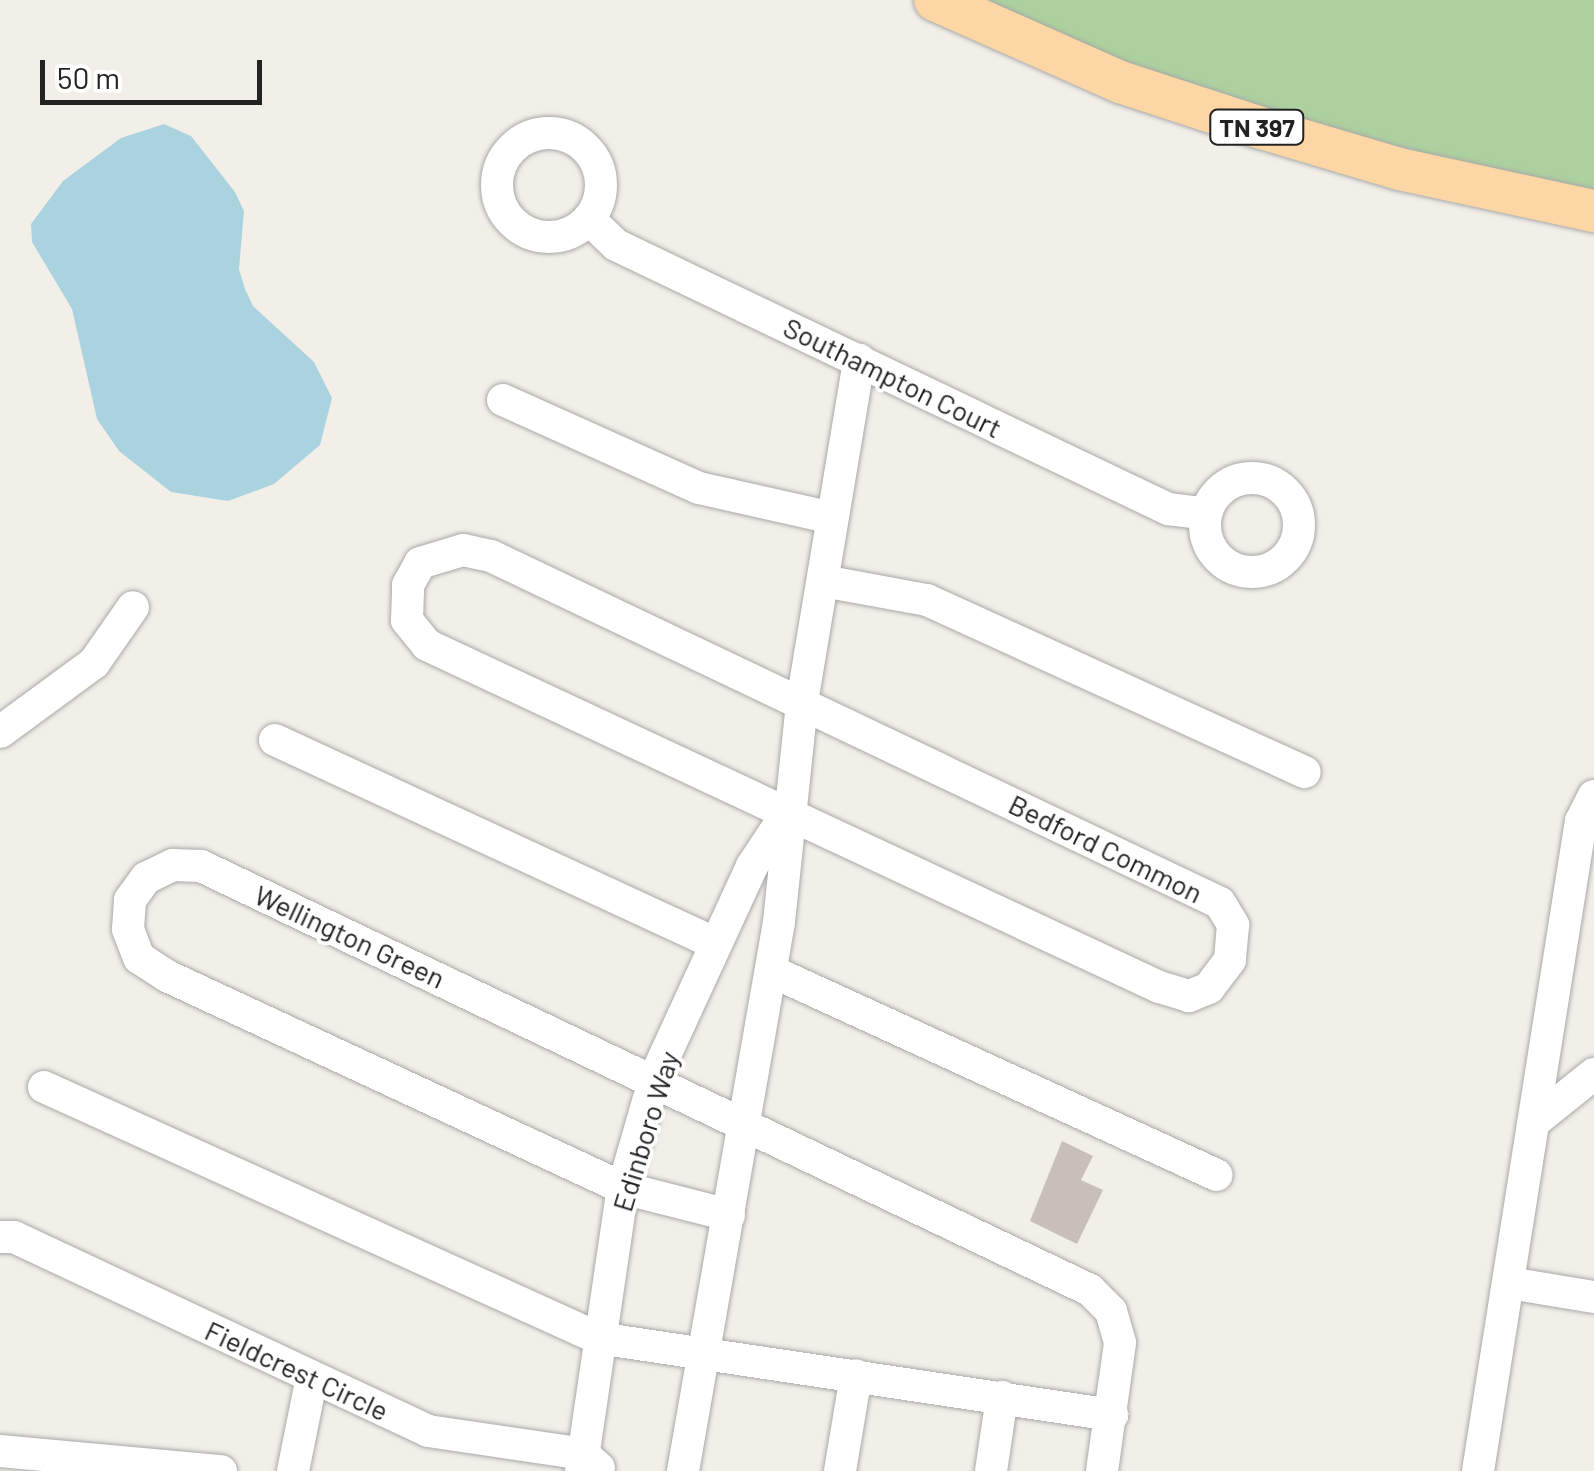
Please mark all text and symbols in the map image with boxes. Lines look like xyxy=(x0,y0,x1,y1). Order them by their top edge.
scale bar xyxy=(45,40,268,102)
text: 50 m xyxy=(57,59,120,95)
road number: TN 397 xyxy=(1207,107,1307,147)
street label: Southampton Court xyxy=(778,310,1008,444)
street label: Bedford Common xyxy=(1004,787,1208,909)
street label: Wellington Green xyxy=(250,877,450,995)
street label: Edinboro Way xyxy=(605,1047,685,1215)
street label: Fieldcrest Circle xyxy=(200,1313,394,1427)

